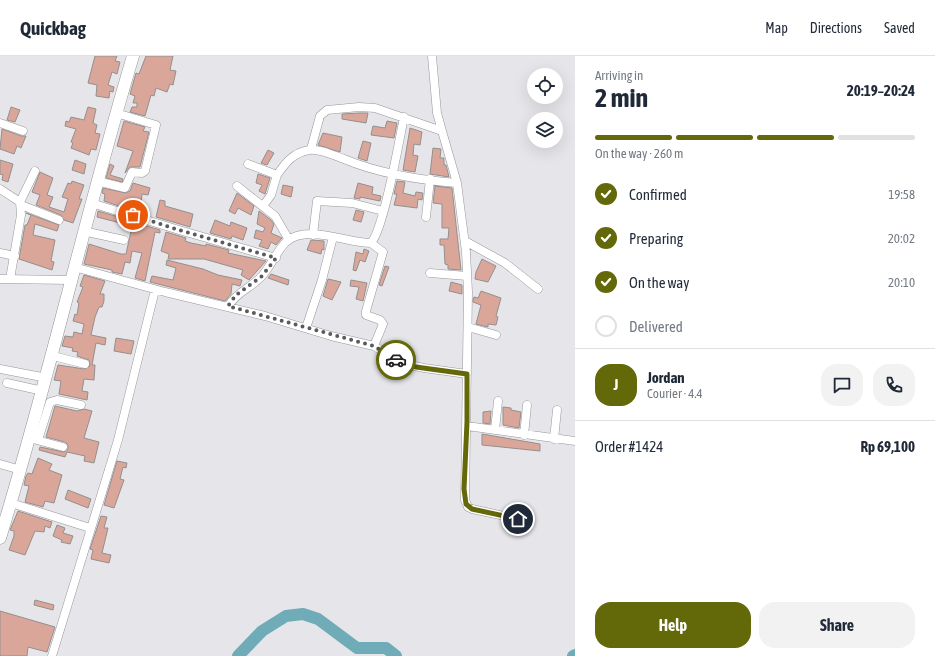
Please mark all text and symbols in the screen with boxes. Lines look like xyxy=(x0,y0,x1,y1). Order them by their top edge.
text: Quickbag xyxy=(20,17,86,39)
text: Map xyxy=(765,20,788,36)
text: Directions xyxy=(810,20,862,36)
text: Saved xyxy=(884,20,915,36)
map controls xyxy=(527,68,563,148)
button: locate xyxy=(527,68,563,104)
text: Arriving in xyxy=(595,68,643,83)
text: 20:19–20:24 xyxy=(847,82,915,99)
text: 2 min xyxy=(595,83,648,113)
button: layers xyxy=(527,112,563,148)
text: On the way · 260 m xyxy=(595,146,683,161)
icon: check xyxy=(595,183,617,205)
text: Confirmed xyxy=(629,186,687,203)
text: 19:58 xyxy=(888,187,915,202)
pin xyxy=(116,198,150,232)
icon: bag xyxy=(122,204,144,226)
icon: check xyxy=(595,227,617,249)
text: Preparing xyxy=(629,230,683,247)
text: 20:02 xyxy=(888,231,915,246)
icon: check xyxy=(595,271,617,293)
text: On the way xyxy=(629,274,690,291)
text: 20:10 xyxy=(888,275,915,290)
text: Delivered xyxy=(629,318,683,335)
courier xyxy=(376,340,416,380)
icon: car xyxy=(385,349,407,371)
button: chat xyxy=(821,364,863,406)
button: phone xyxy=(873,364,915,406)
text: Jordan xyxy=(647,369,685,386)
text: J xyxy=(614,376,618,393)
text: Courier · 4.4 xyxy=(647,386,703,401)
text: Order #1424 xyxy=(595,438,663,455)
text: Rp 69,100 xyxy=(860,438,915,455)
pin xyxy=(501,502,535,536)
icon: home xyxy=(507,508,529,530)
button: Help xyxy=(595,602,751,648)
button: Share xyxy=(759,602,915,648)

